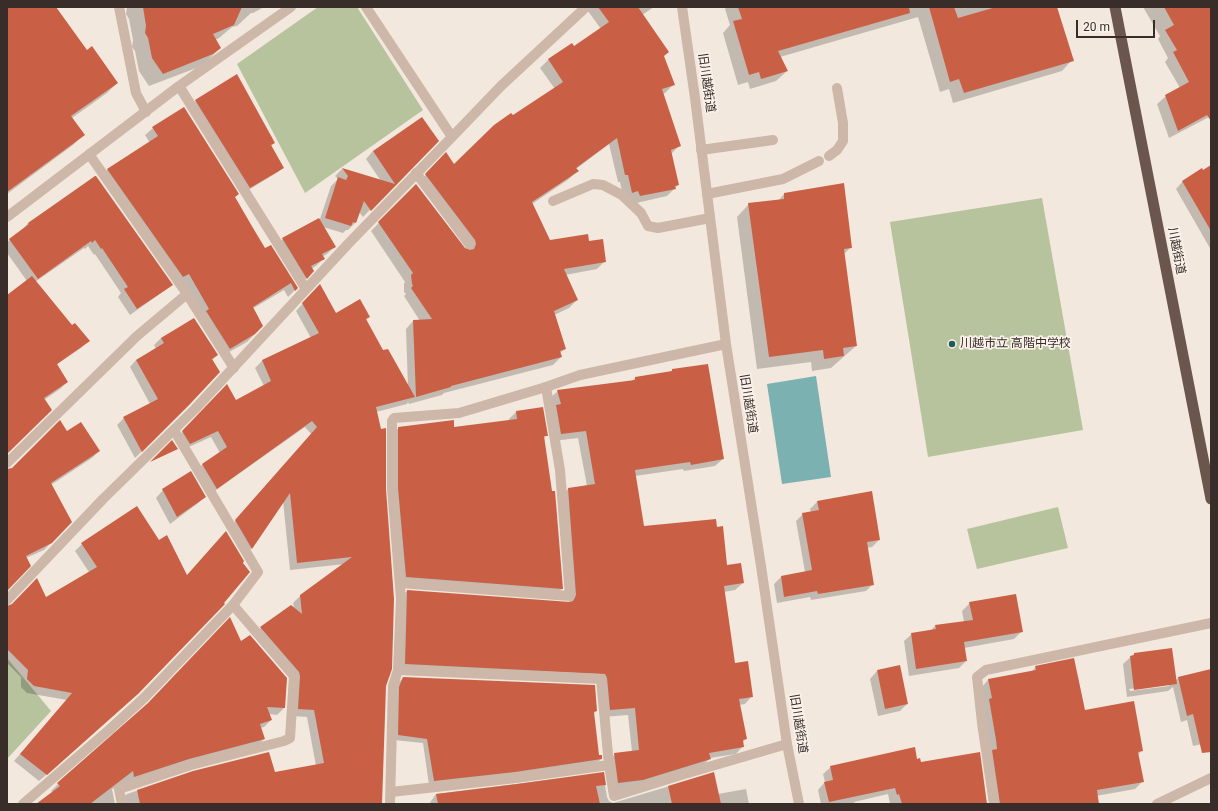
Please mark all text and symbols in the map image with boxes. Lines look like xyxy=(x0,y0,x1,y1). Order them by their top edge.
scale bar xyxy=(1078,12,1157,38)
text: 20 m xyxy=(1083,20,1110,34)
street label: 旧川越街道 xyxy=(695,52,717,114)
street label: 川越街道 xyxy=(1164,226,1188,276)
place label: 川越市立 高階中学校 xyxy=(960,337,1071,351)
marker: 川越市立 高階中学校 xyxy=(947,339,957,349)
street label: 旧川越街道 xyxy=(736,373,760,435)
street label: 旧川越街道 xyxy=(786,693,810,755)

